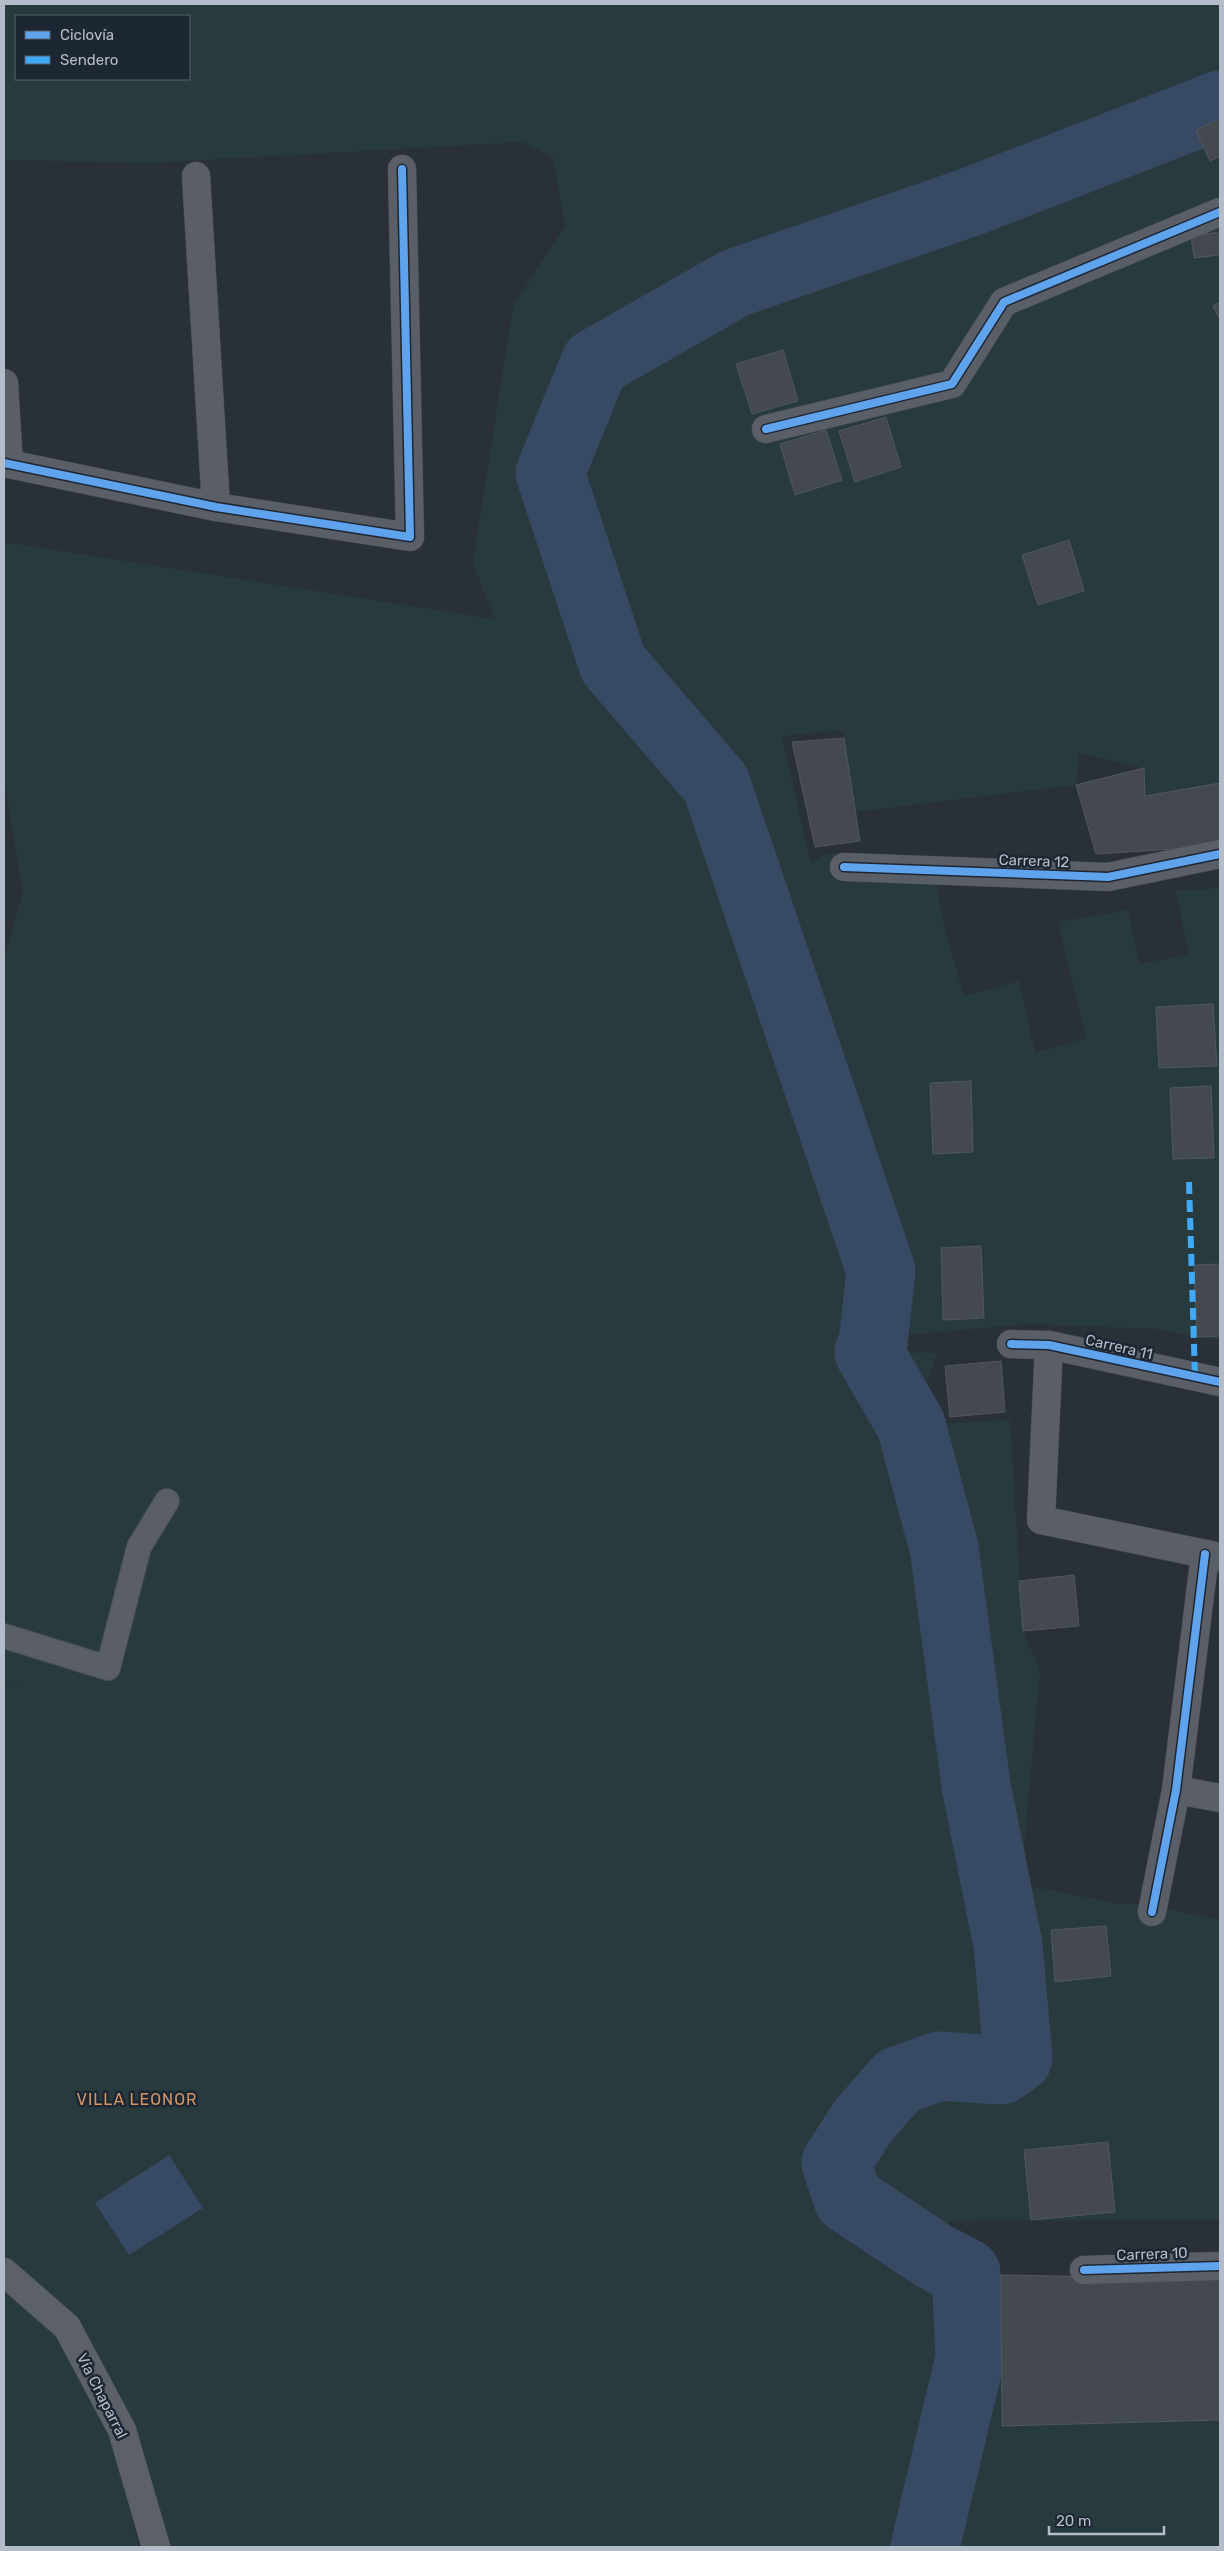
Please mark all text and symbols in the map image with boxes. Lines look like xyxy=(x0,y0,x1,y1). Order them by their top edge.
legend xyxy=(15,15,190,80)
text: Ciclovía xyxy=(60,26,114,44)
text: Sendero xyxy=(60,51,118,69)
street label: Carrera 12 xyxy=(998,851,1070,871)
street label: Carrera 11 xyxy=(1084,1331,1154,1363)
district label: VILLA LEONOR xyxy=(77,2090,197,2109)
street label: Carrera 10 xyxy=(1116,2244,1188,2264)
street label: Vía Chaparral xyxy=(73,2350,131,2442)
scale bar xyxy=(1049,2504,1164,2536)
text: 20 m xyxy=(1056,2512,1091,2530)

